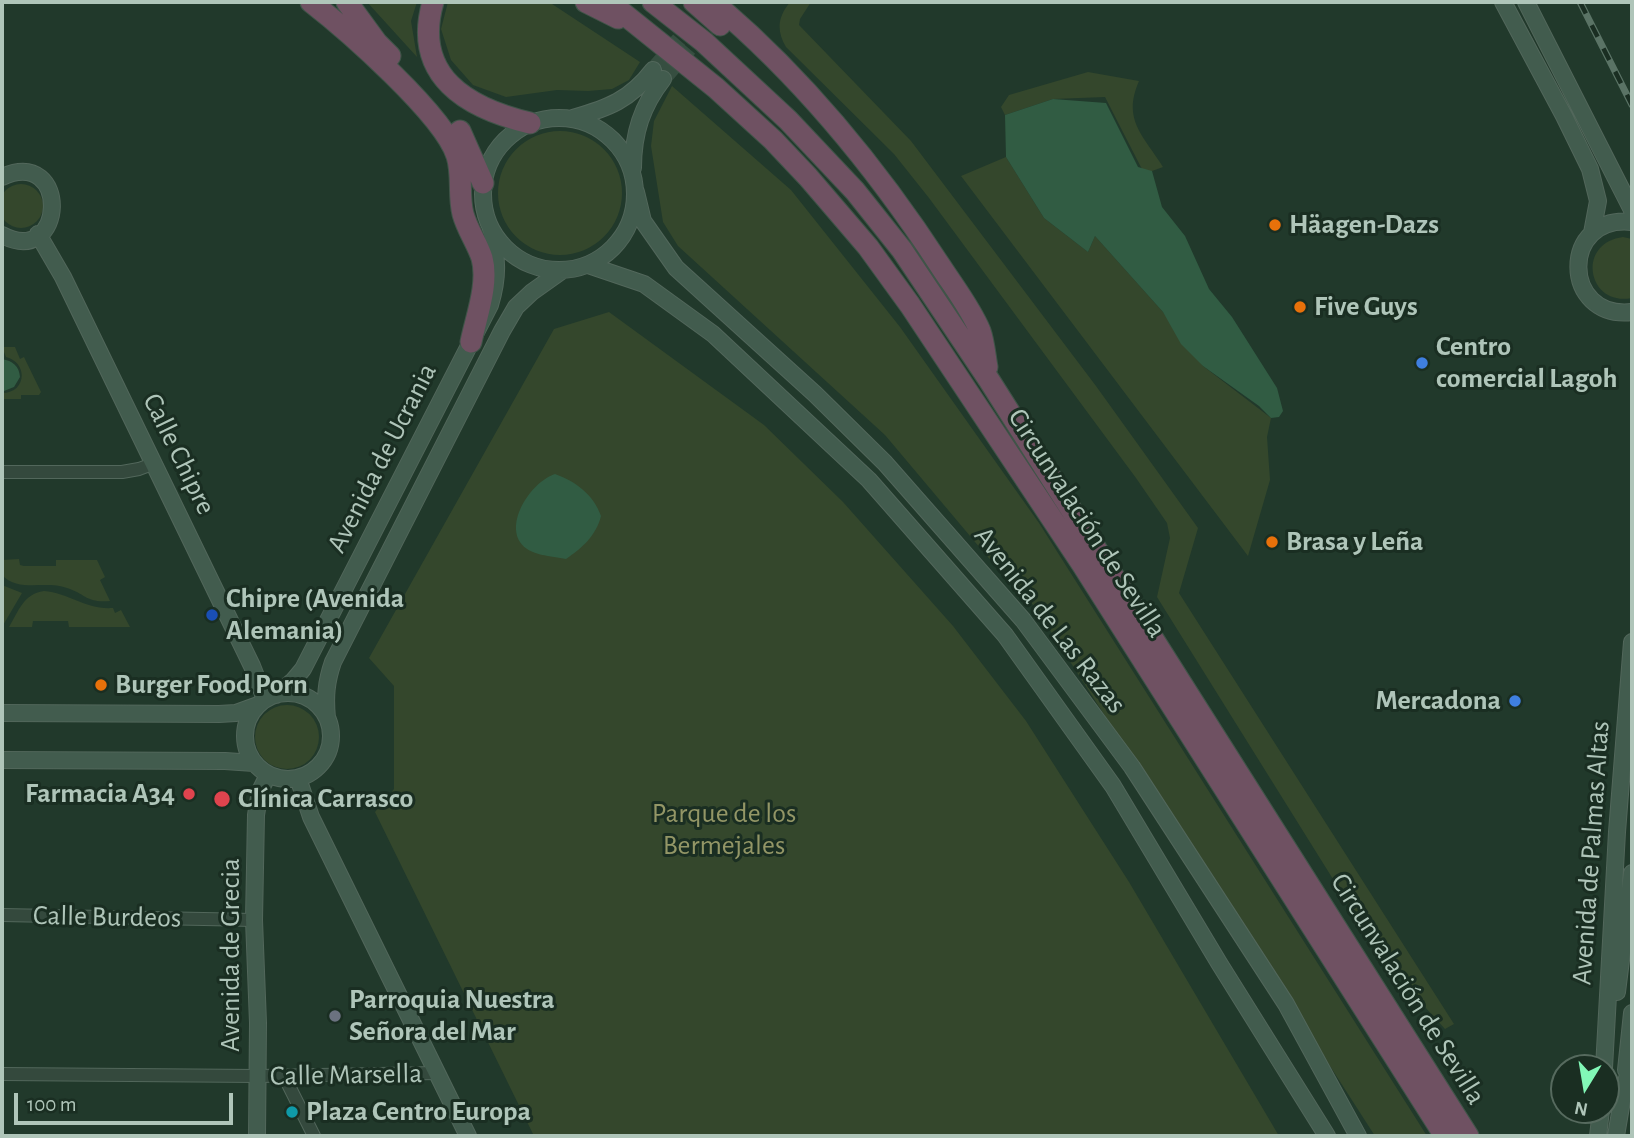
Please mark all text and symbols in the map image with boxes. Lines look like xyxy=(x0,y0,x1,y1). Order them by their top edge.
place label: Häagen-Dazs xyxy=(1289,208,1439,242)
marker: Häagen-Dazs xyxy=(1267,217,1283,233)
place label: Five Guys xyxy=(1314,290,1418,324)
marker: Five Guys xyxy=(1292,299,1308,315)
place label: Centro comercial Lagoh xyxy=(1436,330,1617,396)
marker: Centro comercial Lagoh xyxy=(1414,355,1430,371)
street label: Avenida de Ucrania xyxy=(320,358,444,558)
street label: Calle Chipre xyxy=(135,388,223,520)
street label: Circunvalación de Sevilla xyxy=(1000,402,1174,644)
street label: Avenida de Las Razas xyxy=(967,520,1133,720)
place label: Brasa y Leña xyxy=(1286,525,1424,559)
marker: Brasa y Leña xyxy=(1264,534,1280,550)
place label: Chipre (Avenida Alemania) xyxy=(226,582,404,648)
marker: Chipre (Avenida Alemania) xyxy=(204,607,220,623)
place label: Burger Food Porn xyxy=(115,668,308,702)
marker: Burger Food Porn xyxy=(93,677,109,693)
place label: Mercadona xyxy=(1376,684,1501,718)
marker: Mercadona xyxy=(1507,693,1523,709)
street label: Avenida de Palmas Altas xyxy=(1565,720,1617,986)
place label: Farmacia A34 xyxy=(25,777,175,811)
place label: Clínica Carrasco xyxy=(238,782,413,816)
marker: Farmacia A34 xyxy=(181,786,197,802)
marker: Clínica Carrasco xyxy=(212,789,232,809)
park label: Parque de los Bermejales xyxy=(652,797,796,863)
street label: Avenida de Grecia xyxy=(214,858,248,1052)
street label: Circunvalación de Sevilla xyxy=(1323,867,1493,1111)
street label: Calle Burdeos xyxy=(33,899,181,935)
place label: Parroquia Nuestra Señora del Mar xyxy=(349,983,555,1049)
marker: Parroquia Nuestra Señora del Mar xyxy=(327,1008,343,1024)
north arrow xyxy=(1550,1054,1620,1124)
street label: Calle Marsella xyxy=(270,1057,422,1093)
scale bar xyxy=(18,1078,236,1122)
text: 100 m xyxy=(27,1094,77,1115)
place label: Plaza Centro Europa xyxy=(306,1095,531,1129)
text: N xyxy=(1573,1098,1590,1119)
marker: Plaza Centro Europa xyxy=(284,1104,300,1120)

